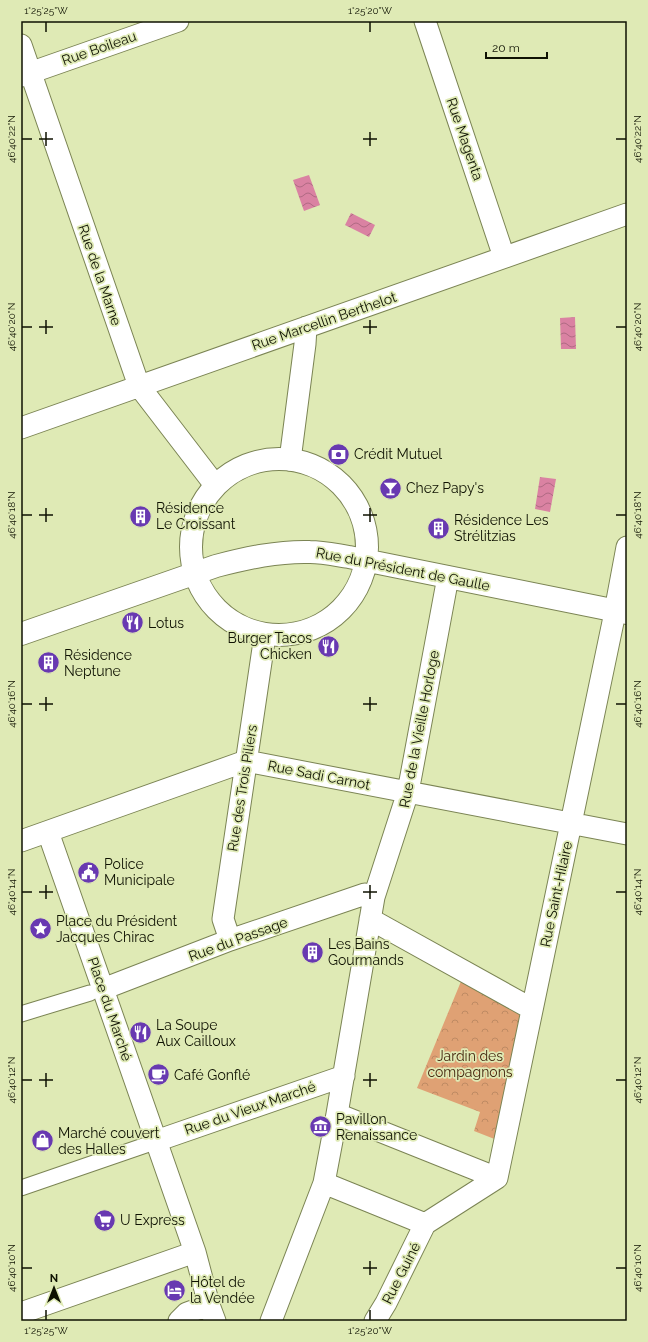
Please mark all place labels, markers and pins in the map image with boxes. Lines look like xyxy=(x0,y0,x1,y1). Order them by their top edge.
bank icon: Crédit Mutuel xyxy=(325,441,351,467)
place label: Crédit Mutuel xyxy=(354,446,442,462)
bar icon: Chez Papy's xyxy=(378,475,404,501)
place label: Chez Papy's xyxy=(406,480,484,496)
place label: Résidence Le Croissant xyxy=(156,500,236,532)
building icon: Résidence Le Croissant xyxy=(128,503,154,529)
place label: Résidence Les Strélitzias xyxy=(454,512,549,544)
building icon: Résidence Les Strélitzias xyxy=(426,515,452,541)
restaurant icon: Lotus xyxy=(119,610,145,636)
place label: Lotus xyxy=(148,615,184,631)
place label: Burger Tacos Chicken xyxy=(228,630,312,662)
restaurant icon: Burger Tacos Chicken xyxy=(315,633,341,659)
place label: Résidence Neptune xyxy=(64,647,132,679)
building icon: Résidence Neptune xyxy=(35,650,61,676)
place label: Police Municipale xyxy=(104,856,175,888)
public building icon: Police Municipale xyxy=(75,859,101,885)
place label: Place du Président Jacques Chirac xyxy=(56,913,178,945)
place icon: Place du Président Jacques Chirac xyxy=(28,916,54,942)
place label: Les Bains Gourmands xyxy=(328,936,404,968)
building icon: Les Bains Gourmands xyxy=(300,939,326,965)
place label: La Soupe Aux Cailloux xyxy=(156,1017,236,1049)
restaurant icon: La Soupe Aux Cailloux xyxy=(128,1020,154,1046)
cafe icon: Café Gonflé xyxy=(146,1062,172,1088)
place label: Café Gonflé xyxy=(174,1067,250,1083)
place label: Pavillon Renaissance xyxy=(336,1111,417,1143)
museum icon: Pavillon Renaissance xyxy=(308,1114,334,1140)
place label: Marché couvert des Halles xyxy=(58,1125,160,1157)
shop icon: Marché couvert des Halles xyxy=(30,1128,56,1154)
supermarket icon: U Express xyxy=(92,1207,118,1233)
place label: U Express xyxy=(120,1212,185,1228)
place label: Hôtel de la Vendée xyxy=(190,1274,255,1306)
hotel icon: Hôtel de la Vendée xyxy=(162,1277,188,1303)

